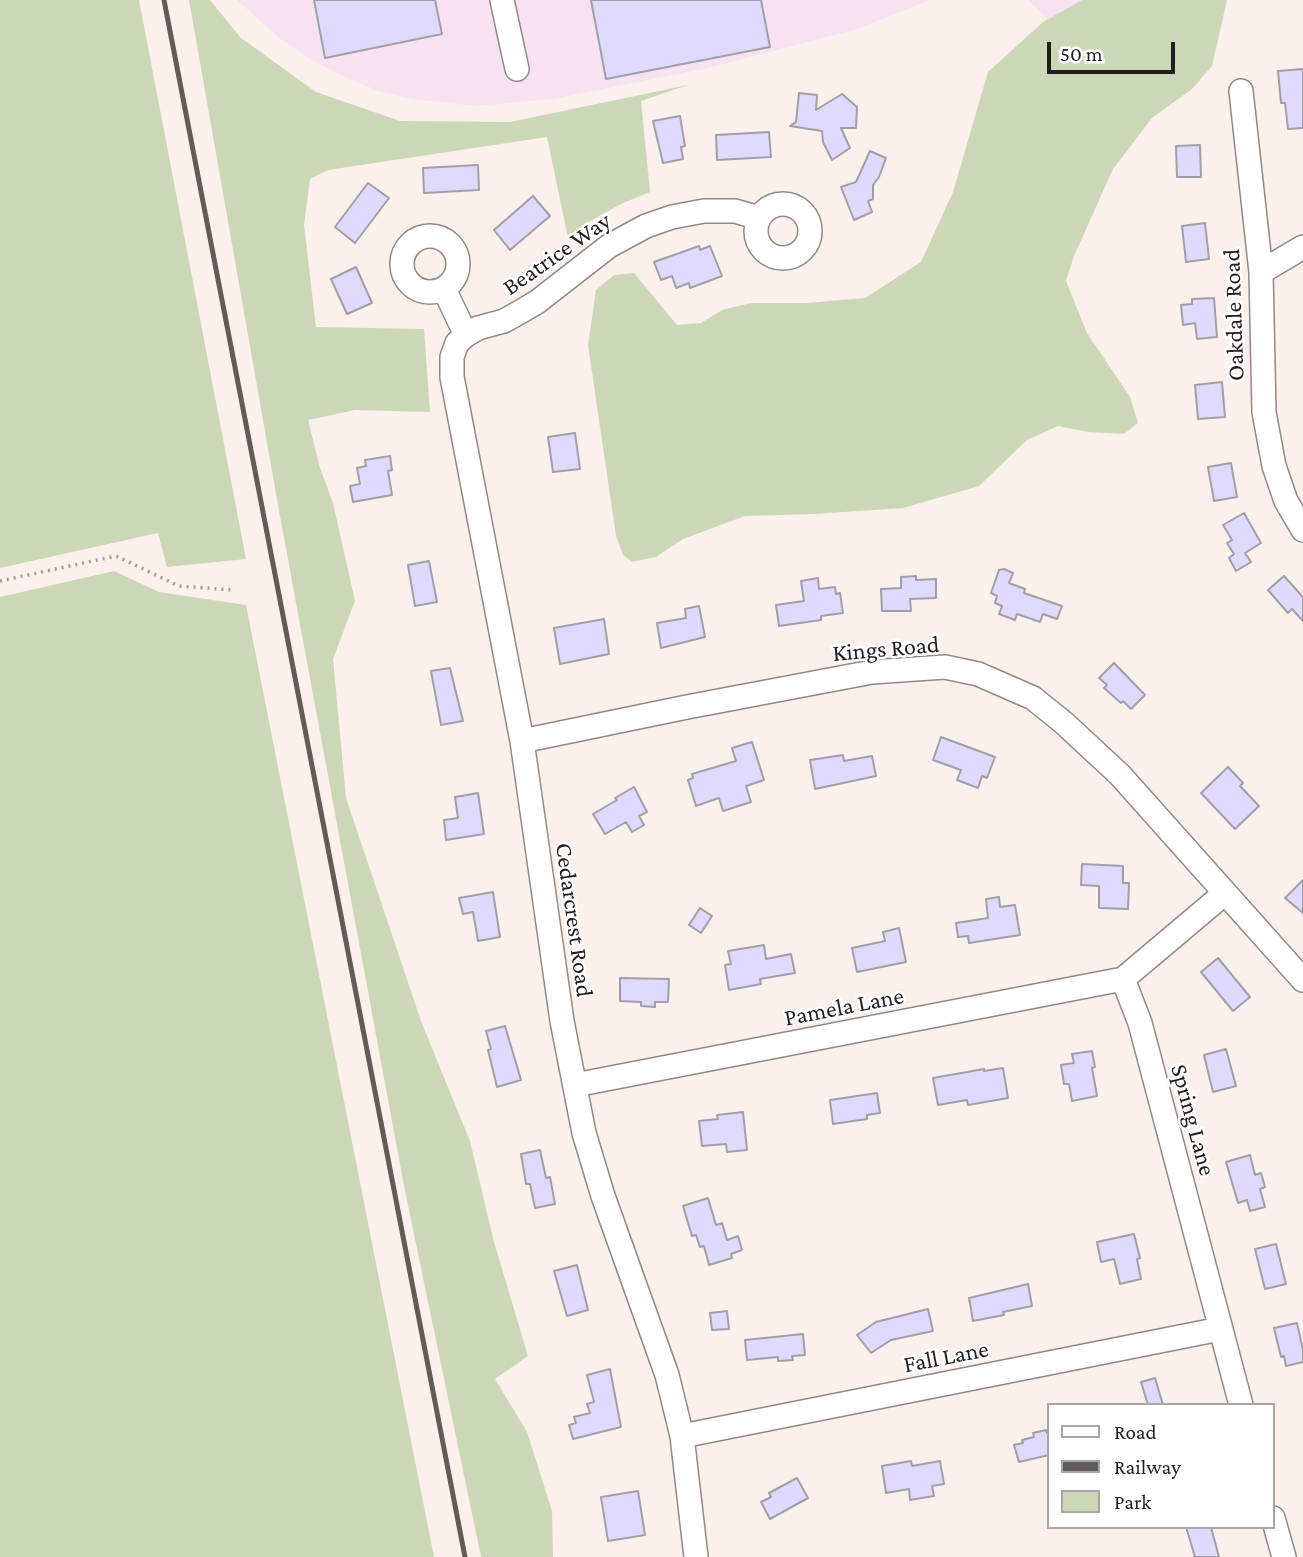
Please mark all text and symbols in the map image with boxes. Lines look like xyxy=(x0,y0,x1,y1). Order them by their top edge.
scale bar xyxy=(1051,28,1179,72)
text: 50 m xyxy=(1060,42,1103,66)
street label: Beatrice Way xyxy=(497,206,617,302)
street label: Oakdale Road xyxy=(1217,248,1251,382)
street label: Kings Road xyxy=(831,630,941,668)
street label: Cedarcrest Road xyxy=(549,841,599,999)
street label: Pamela Lane xyxy=(782,981,906,1033)
street label: Spring Lane xyxy=(1164,1061,1222,1179)
street label: Fall Lane xyxy=(901,1335,991,1379)
legend xyxy=(1048,1403,1275,1529)
text: Road xyxy=(1114,1420,1157,1444)
text: Railway xyxy=(1114,1455,1181,1479)
text: Park xyxy=(1114,1490,1151,1514)

